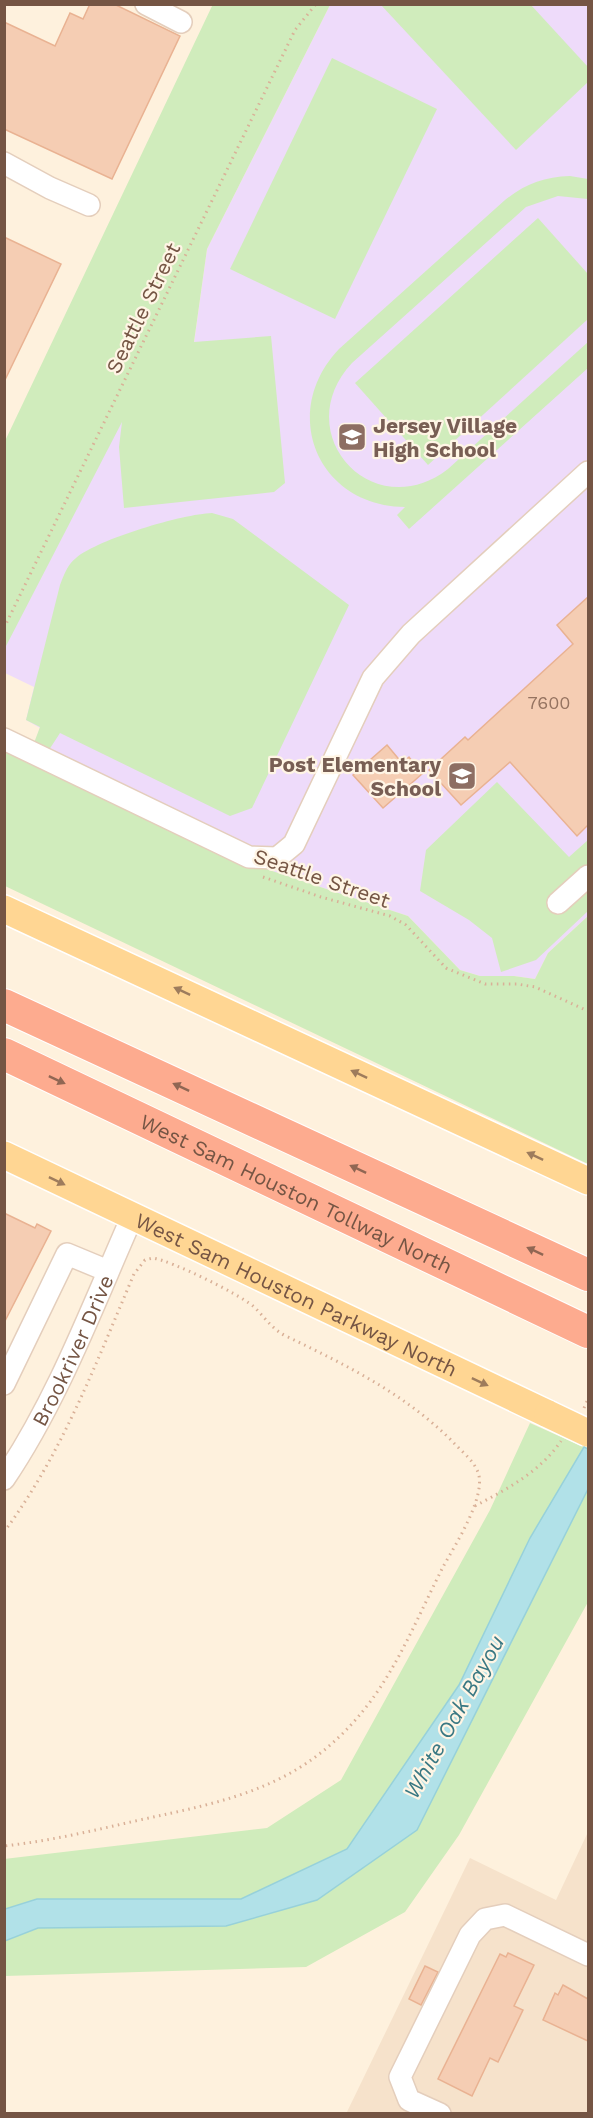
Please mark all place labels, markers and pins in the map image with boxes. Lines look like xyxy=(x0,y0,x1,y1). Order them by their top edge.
place label: Jersey Village High School xyxy=(373,413,517,462)
school or university icon: Jersey Village High School xyxy=(336,421,368,453)
place label: Post Elementary School xyxy=(269,752,441,801)
school or university icon: Post Elementary School xyxy=(446,760,478,792)

